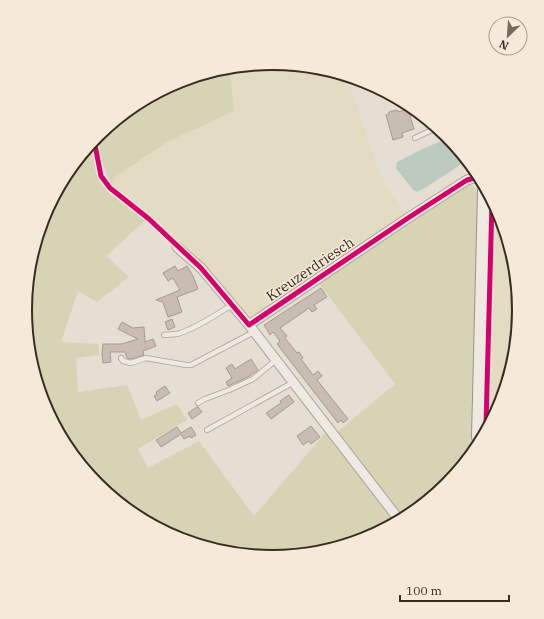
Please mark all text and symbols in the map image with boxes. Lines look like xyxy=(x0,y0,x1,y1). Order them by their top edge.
north arrow xyxy=(488,16,528,56)
text: N xyxy=(497,37,511,53)
street label: Kreuzerdriesch xyxy=(263,233,358,305)
scale bar xyxy=(400,577,509,603)
text: 100 m xyxy=(406,583,442,598)

